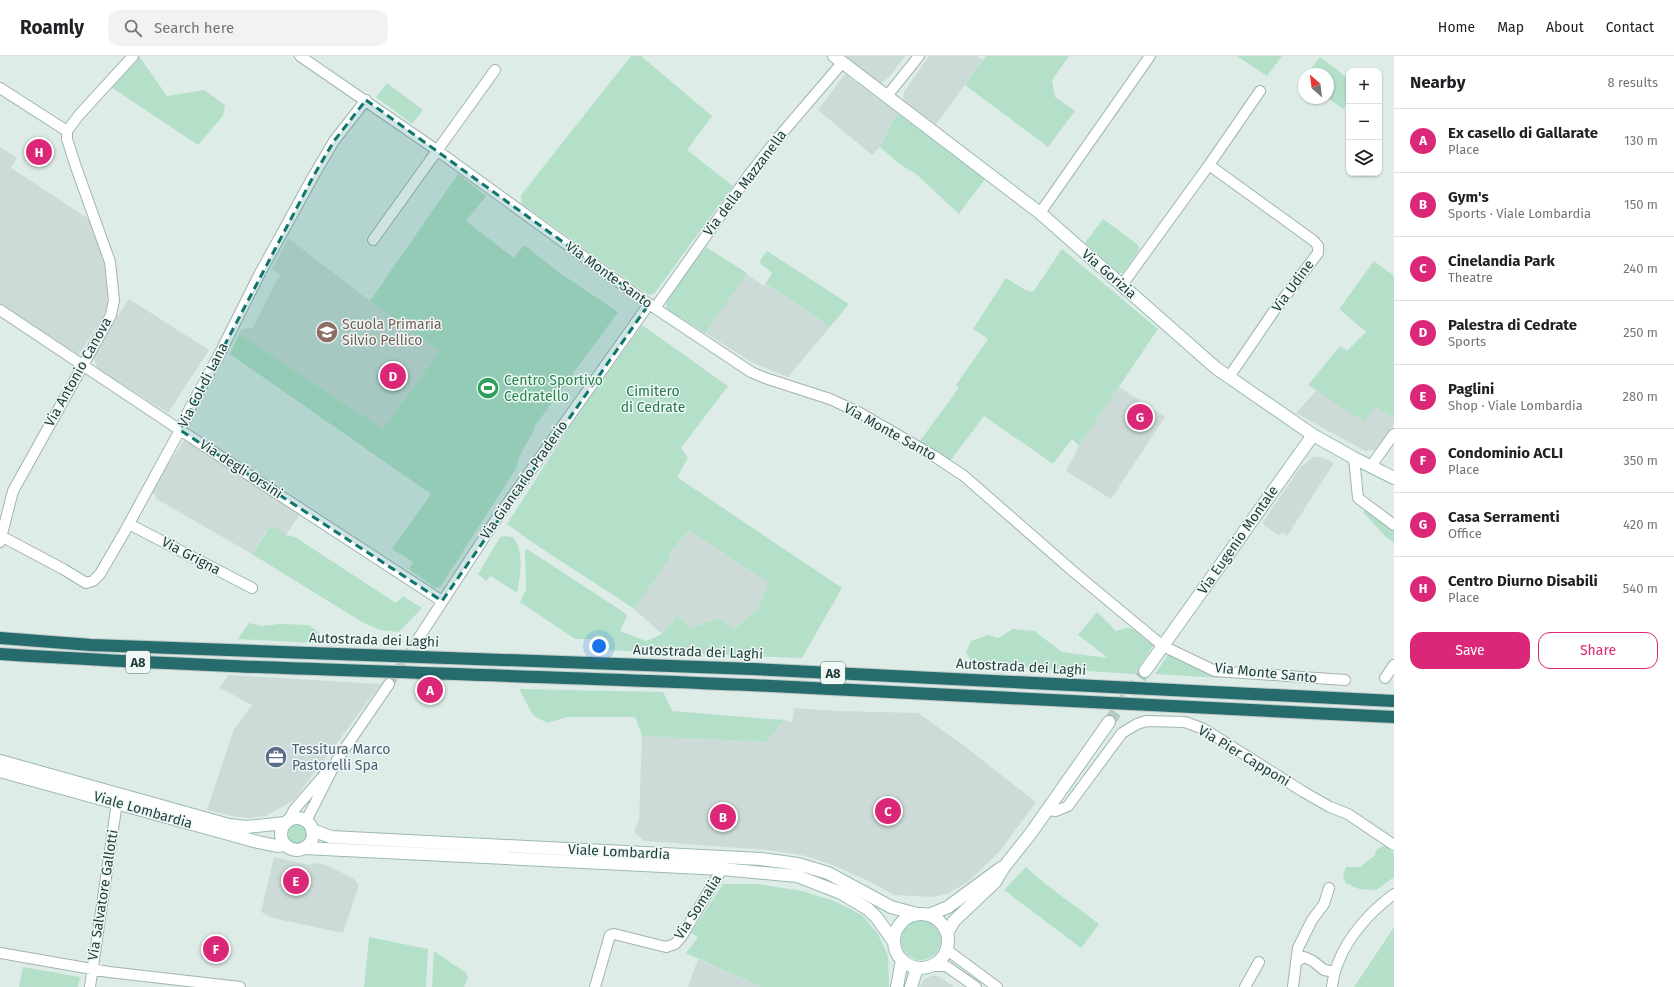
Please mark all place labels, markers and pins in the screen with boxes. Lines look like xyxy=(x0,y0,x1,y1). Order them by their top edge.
pin: H xyxy=(26,137,52,167)
place label: Scuola Primaria Silvio Pellico xyxy=(342,316,442,349)
school or university icon: Scuola Primaria Silvio Pellico xyxy=(314,319,340,345)
pin: D xyxy=(380,361,406,391)
place label: Centro Sportivo Cedratello xyxy=(504,372,603,405)
sports icon: Centro Sportivo Cedratello xyxy=(475,375,501,401)
pin: G xyxy=(1127,402,1153,432)
pin: A xyxy=(417,675,443,705)
place label: Tessitura Marco Pastorelli Spa xyxy=(292,741,391,774)
office icon: Tessitura Marco Pastorelli Spa xyxy=(263,744,289,770)
pin: C xyxy=(875,796,901,826)
pin: B xyxy=(710,802,736,832)
pin: E xyxy=(283,866,309,896)
pin: F xyxy=(203,934,229,964)

